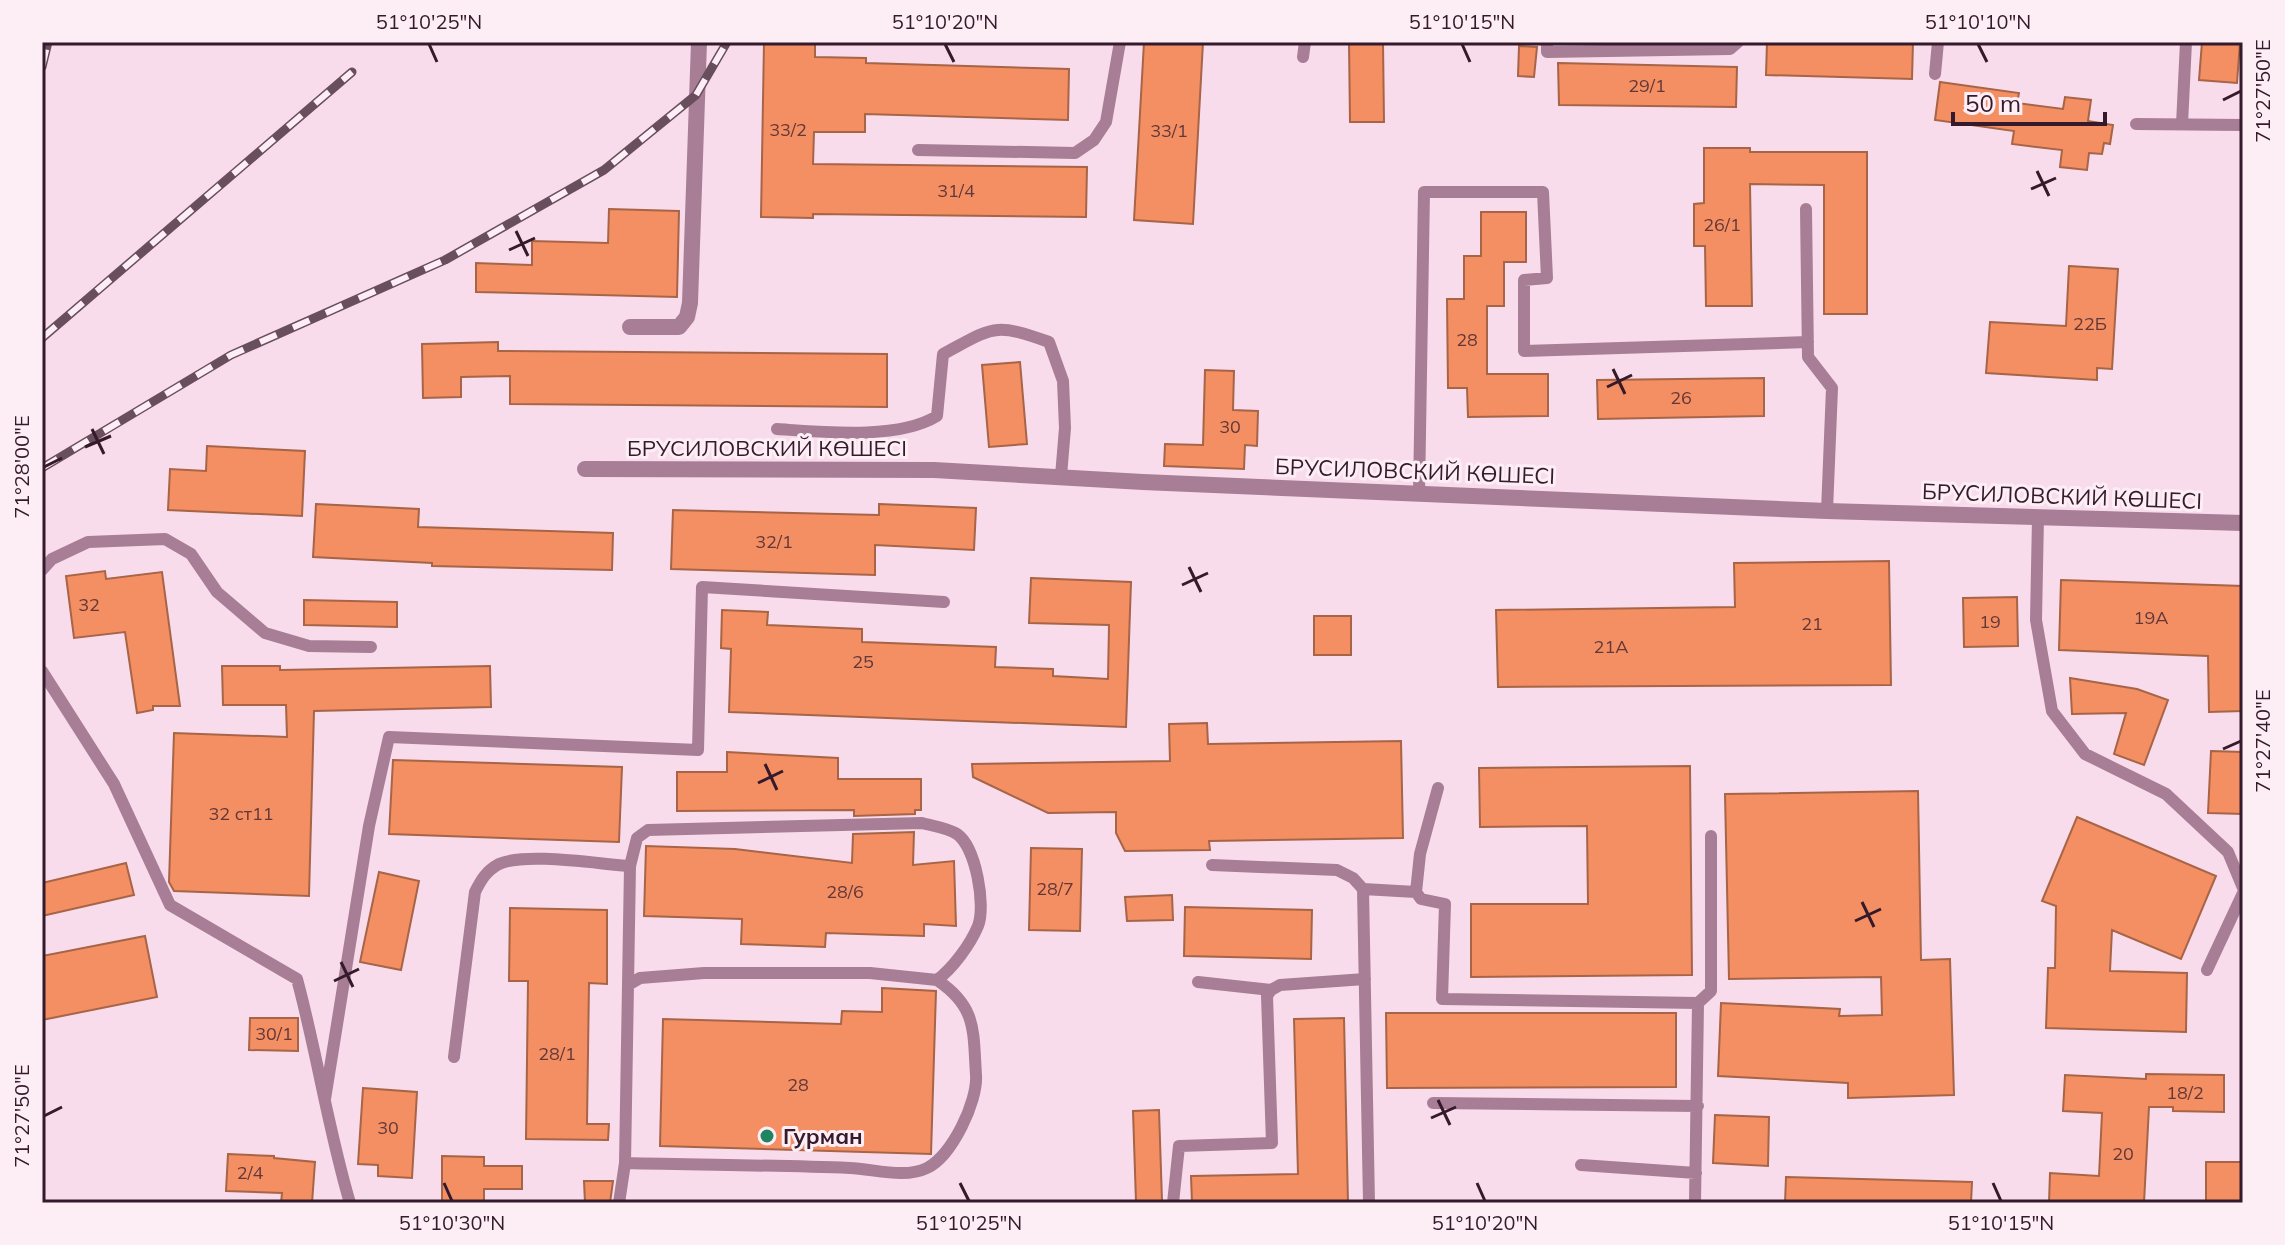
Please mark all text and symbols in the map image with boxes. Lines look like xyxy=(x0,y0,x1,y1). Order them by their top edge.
text: 51°10'25"N xyxy=(376,9,482,34)
text: 51°10'20"N xyxy=(892,9,998,34)
text: 51°10'15"N xyxy=(1409,9,1515,34)
text: 51°10'10"N xyxy=(1925,9,2031,34)
text: 71°27'50"E xyxy=(2250,39,2275,143)
house number: 29/1 xyxy=(1628,74,1666,97)
scale bar xyxy=(1953,76,2105,126)
text: 50 m xyxy=(1965,88,2021,118)
house number: 33/2 xyxy=(769,118,807,141)
house number: 33/1 xyxy=(1150,119,1188,142)
house number: 31/4 xyxy=(937,179,975,202)
house number: 26/1 xyxy=(1703,213,1741,236)
house number: 22Б xyxy=(2073,312,2107,335)
house number: 28 xyxy=(1456,328,1478,351)
house number: 26 xyxy=(1670,386,1692,409)
text: 71°28'00"E xyxy=(9,415,34,519)
house number: 30 xyxy=(1219,415,1241,438)
street label: БРУСИЛОВСКИЙ КӨШЕСІ xyxy=(627,434,907,462)
street label: БРУСИЛОВСКИЙ КӨШЕСІ xyxy=(1275,452,1555,490)
street label: БРУСИЛОВСКИЙ КӨШЕСІ xyxy=(1922,477,2202,515)
house number: 32/1 xyxy=(755,530,793,553)
house number: 32 xyxy=(78,593,100,616)
house number: 19А xyxy=(2134,606,2168,629)
house number: 19 xyxy=(1979,610,2001,633)
house number: 21 xyxy=(1801,612,1823,635)
house number: 21А xyxy=(1594,635,1628,658)
house number: 25 xyxy=(852,650,874,673)
text: 71°27'40"E xyxy=(2250,689,2275,793)
house number: 32 ст11 xyxy=(208,802,274,825)
house number: 28/7 xyxy=(1036,877,1074,900)
house number: 28/6 xyxy=(826,880,864,903)
house number: 30/1 xyxy=(255,1022,293,1045)
house number: 28/1 xyxy=(538,1042,576,1065)
text: 71°27'50"E xyxy=(9,1064,34,1168)
house number: 28 xyxy=(787,1073,809,1096)
house number: 18/2 xyxy=(2166,1081,2204,1104)
house number: 30 xyxy=(377,1116,399,1139)
place label: Гурман xyxy=(783,1122,863,1150)
marker: Гурман xyxy=(758,1127,776,1145)
house number: 20 xyxy=(2112,1142,2134,1165)
house number: 2/4 xyxy=(237,1161,264,1184)
text: 51°10'30"N xyxy=(399,1210,505,1235)
text: 51°10'25"N xyxy=(916,1210,1022,1235)
text: 51°10'20"N xyxy=(1432,1210,1538,1235)
text: 51°10'15"N xyxy=(1948,1210,2054,1235)

